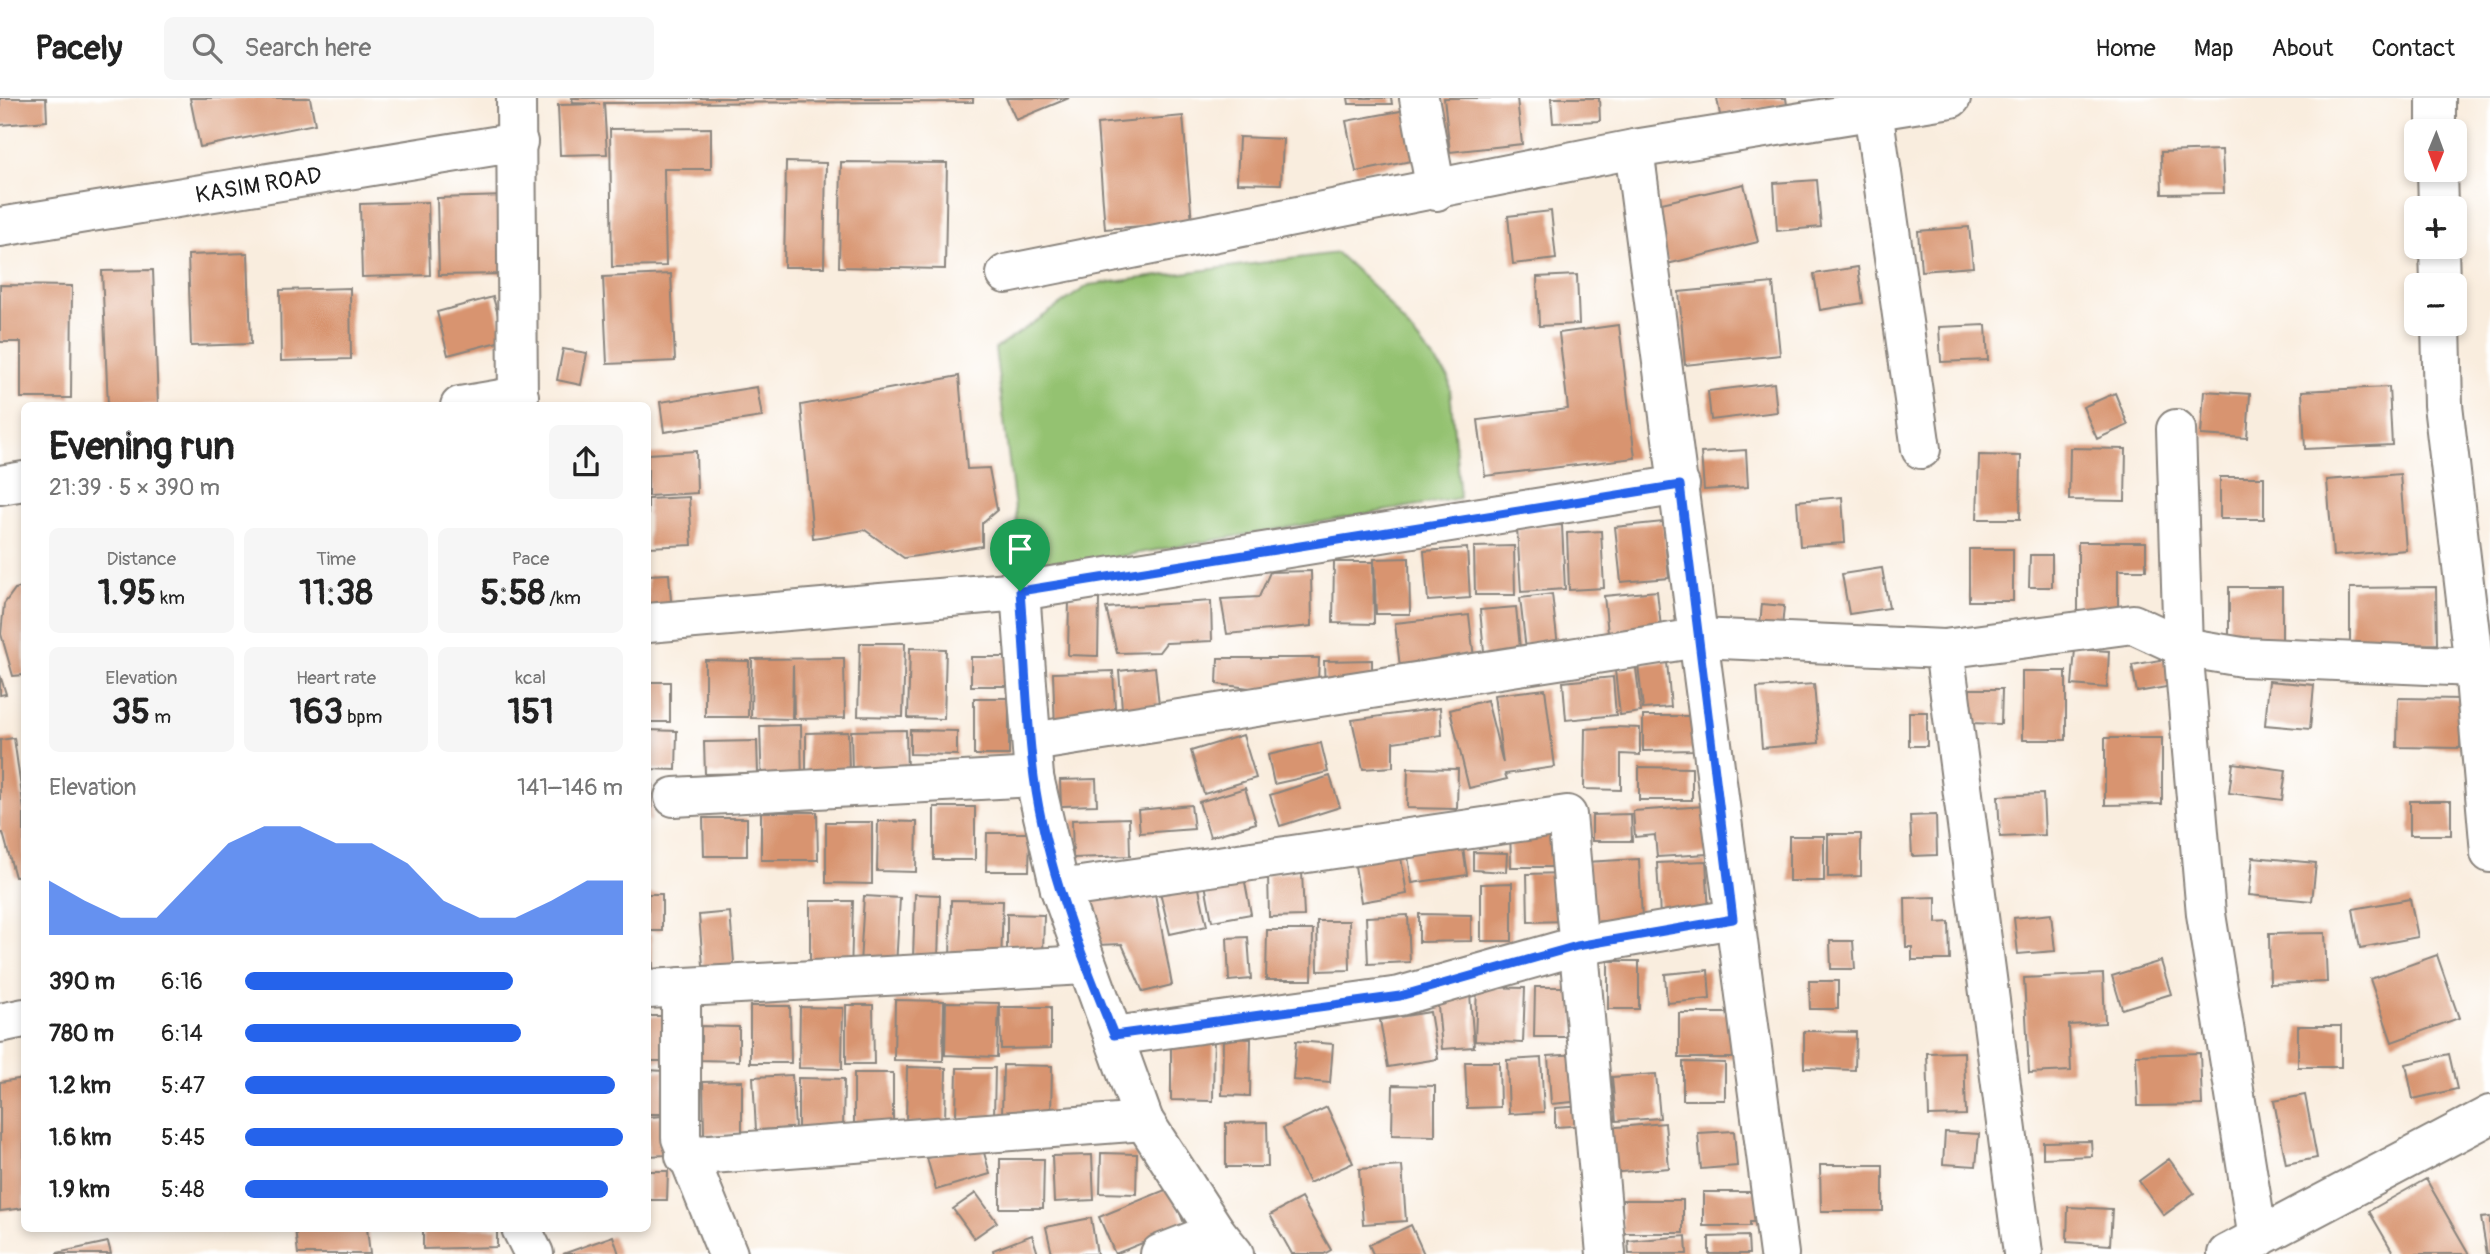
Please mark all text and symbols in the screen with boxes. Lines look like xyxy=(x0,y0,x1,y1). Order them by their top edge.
search box xyxy=(164,17,654,80)
text: Pacely xyxy=(35,28,122,69)
icon: search xyxy=(188,29,226,67)
text: Search here xyxy=(244,32,371,64)
text: Home xyxy=(2095,34,2156,63)
text: Map xyxy=(2194,34,2234,63)
text: About xyxy=(2272,34,2334,63)
text: Contact xyxy=(2372,34,2455,63)
north arrow xyxy=(2404,119,2468,182)
map controls xyxy=(2404,119,2467,336)
street label: KASIM ROAD xyxy=(193,160,324,210)
button: + xyxy=(2404,196,2467,259)
button: − xyxy=(2404,273,2467,336)
text: Evening run xyxy=(49,423,235,471)
button: share xyxy=(549,425,623,499)
text: 21:39 · 5 × 390 m xyxy=(49,473,220,502)
pin xyxy=(990,519,1050,591)
icon: arrive xyxy=(1001,530,1039,568)
text: Distance xyxy=(107,547,176,571)
text: Time xyxy=(316,547,356,571)
text: Pace xyxy=(512,547,549,571)
text: 1.95 xyxy=(98,571,156,615)
text: 11:38 xyxy=(299,571,373,615)
text: 5:58 xyxy=(480,571,545,615)
text: km xyxy=(156,586,185,610)
text: /km xyxy=(545,586,581,610)
text: Elevation xyxy=(105,666,178,690)
text: Heart rate xyxy=(296,666,376,690)
text: kcal xyxy=(515,666,546,690)
text: 35 xyxy=(112,690,150,734)
text: 163 xyxy=(290,690,343,734)
text: 151 xyxy=(507,690,554,734)
text: m xyxy=(150,705,171,729)
text: bpm xyxy=(343,705,382,729)
text: Elevation xyxy=(49,773,137,802)
text: 141–146 m xyxy=(517,773,623,802)
text: 390 m xyxy=(49,967,115,996)
text: 6:16 xyxy=(161,967,203,996)
text: 780 m xyxy=(49,1019,114,1048)
text: 6:14 xyxy=(161,1019,203,1048)
text: 1.2 km xyxy=(49,1071,111,1100)
text: 5:47 xyxy=(161,1071,205,1100)
text: 1.6 km xyxy=(49,1123,111,1152)
text: 5:45 xyxy=(161,1123,205,1152)
text: 1.9 km xyxy=(49,1175,110,1204)
text: 5:48 xyxy=(161,1175,205,1204)

